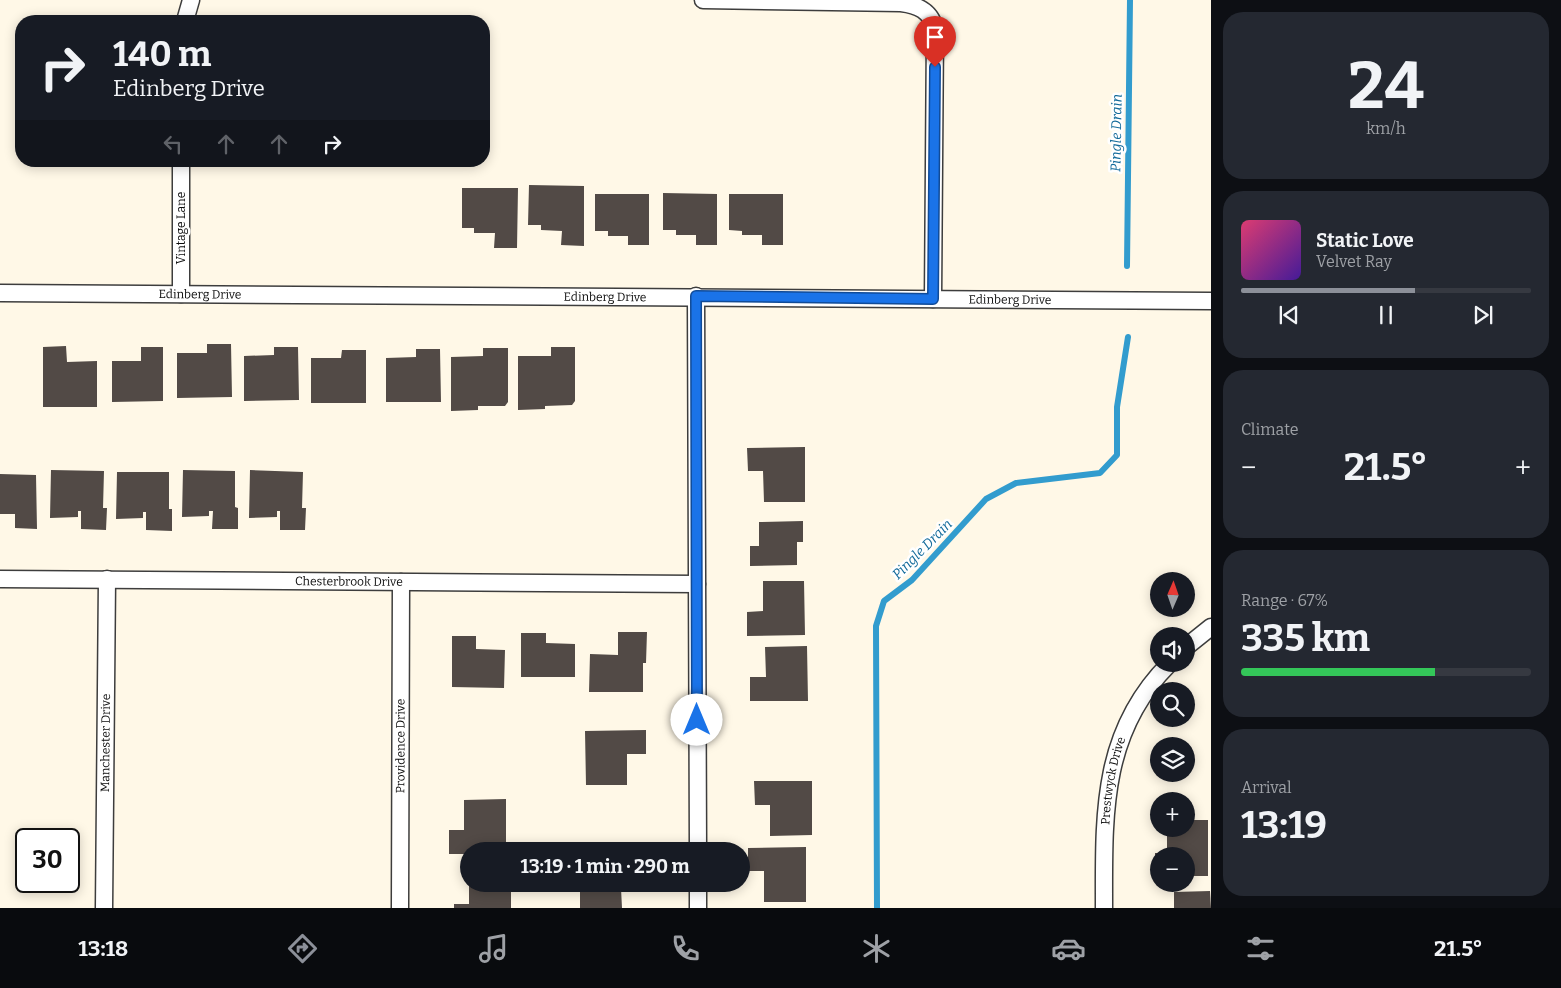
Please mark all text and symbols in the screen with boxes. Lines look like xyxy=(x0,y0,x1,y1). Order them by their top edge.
pin xyxy=(914,16,956,67)
icon: arrive xyxy=(921,23,949,51)
text: 140 m xyxy=(113,33,211,75)
icon: right xyxy=(30,35,95,100)
text: 24 xyxy=(1348,47,1424,125)
text: Edinberg Drive xyxy=(113,75,265,102)
water label: Pingle Drain xyxy=(1107,94,1126,172)
text: km/h xyxy=(1366,119,1406,138)
icon: left xyxy=(159,130,187,158)
icon: ahead xyxy=(212,130,240,158)
icon: ahead xyxy=(265,130,293,158)
icon: right xyxy=(318,130,346,158)
street label: Vintage Lane xyxy=(174,192,188,264)
text: Static Love xyxy=(1316,229,1414,252)
text: Velvet Ray xyxy=(1316,252,1392,271)
street label: Edinberg Drive xyxy=(158,287,242,302)
street label: Edinberg Drive xyxy=(563,290,647,304)
street label: Edinberg Drive xyxy=(968,292,1051,307)
icon: previous xyxy=(1275,301,1303,329)
icon: pause xyxy=(1372,301,1400,329)
icon: next xyxy=(1469,301,1497,329)
text: Climate xyxy=(1241,420,1299,439)
text: 21.5° xyxy=(1344,444,1428,490)
text: − xyxy=(1241,451,1256,484)
text: + xyxy=(1515,451,1531,484)
water label: Pingle Drain xyxy=(889,516,956,583)
north arrow xyxy=(1150,572,1195,618)
map controls xyxy=(1150,572,1195,892)
street label: Chesterbrook Drive xyxy=(295,574,403,589)
text: Range · 67% xyxy=(1241,591,1328,610)
text: 335 km xyxy=(1241,615,1370,661)
button: sound xyxy=(1150,627,1195,672)
button: search xyxy=(1150,682,1195,727)
position arrow xyxy=(670,693,722,745)
street label: Manchester Drive xyxy=(98,694,113,792)
street label: Providence Drive xyxy=(393,699,408,793)
street label: Prestwyck Drive xyxy=(1098,735,1128,825)
button: layers xyxy=(1150,737,1195,782)
text: Arrival xyxy=(1241,778,1292,797)
button: + xyxy=(1150,792,1195,837)
text: 13:19 xyxy=(1241,802,1327,848)
speed limit sign: 30 xyxy=(15,828,80,893)
button: − xyxy=(1150,847,1195,892)
text: 13:19 · 1 min · 290 m xyxy=(520,855,690,878)
icon: directions xyxy=(285,931,320,966)
icon: music xyxy=(476,931,511,966)
icon: phone xyxy=(668,931,703,966)
icon: climate xyxy=(859,931,894,966)
icon: car xyxy=(1051,931,1086,966)
icon: filters xyxy=(1243,931,1278,966)
text: 13:18 xyxy=(78,935,128,962)
text: 21.5° xyxy=(1434,935,1483,962)

